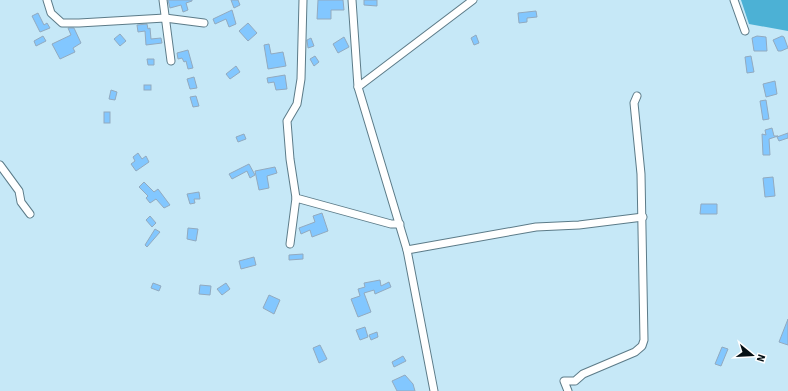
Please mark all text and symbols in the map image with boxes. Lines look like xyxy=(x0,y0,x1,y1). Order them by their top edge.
north arrow xyxy=(732,335,772,375)
text: N xyxy=(753,352,769,364)

